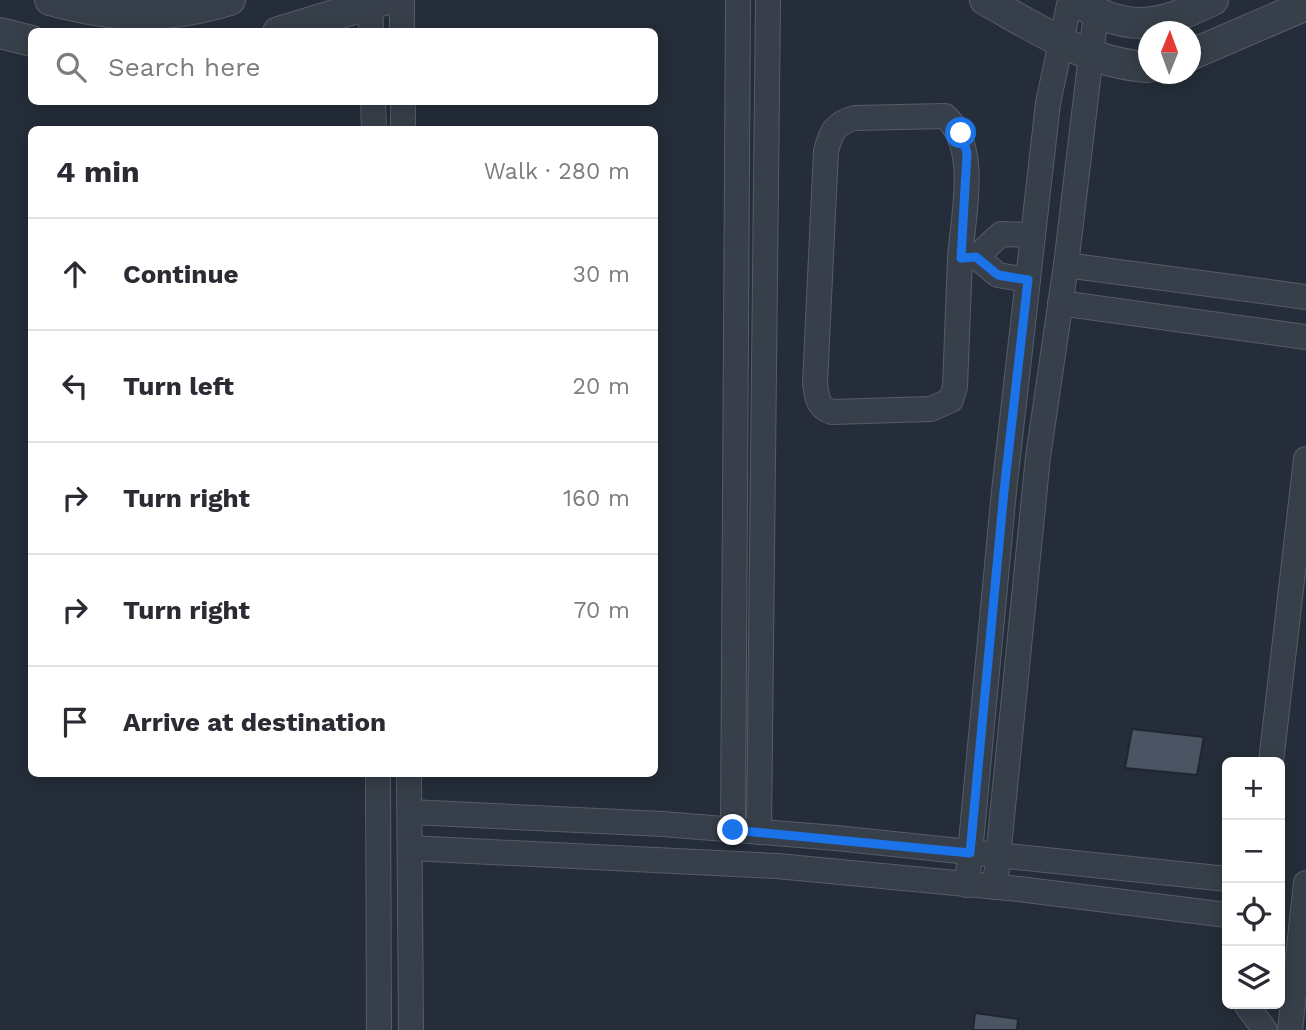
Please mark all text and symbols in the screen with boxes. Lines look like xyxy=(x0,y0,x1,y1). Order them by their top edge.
north arrow xyxy=(1138,21,1201,84)
search box xyxy=(28,28,658,105)
icon: search xyxy=(52,48,90,86)
text: Search here xyxy=(108,52,260,82)
route start xyxy=(945,117,976,148)
text: 4 min xyxy=(56,154,140,189)
text: Walk · 280 m xyxy=(484,158,630,185)
icon: ahead xyxy=(56,255,94,293)
text: Continue xyxy=(123,259,239,289)
text: 30 m xyxy=(573,261,630,288)
icon: left xyxy=(56,367,94,405)
text: Turn left xyxy=(123,371,234,401)
text: 20 m xyxy=(573,373,630,400)
icon: right xyxy=(56,479,94,517)
text: Turn right xyxy=(123,483,250,513)
text: 160 m xyxy=(563,485,630,512)
icon: right xyxy=(56,591,94,629)
text: Turn right xyxy=(123,595,250,625)
text: 70 m xyxy=(573,597,630,624)
icon: arrive xyxy=(56,703,94,741)
text: Arrive at destination xyxy=(123,707,386,737)
map controls xyxy=(1222,757,1285,1009)
button: + xyxy=(1222,757,1285,820)
route end xyxy=(717,814,748,845)
button: − xyxy=(1222,820,1285,883)
button: locate xyxy=(1222,883,1285,946)
button: layers xyxy=(1222,946,1285,1009)

